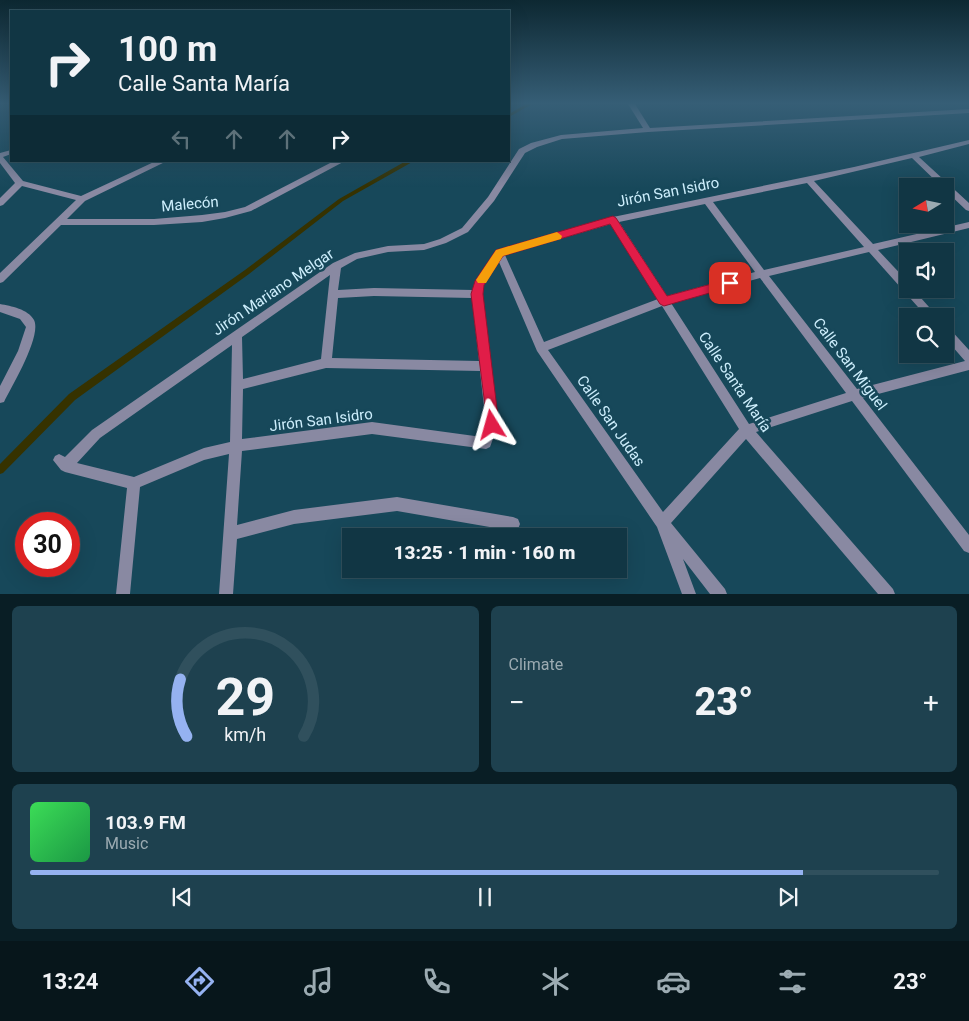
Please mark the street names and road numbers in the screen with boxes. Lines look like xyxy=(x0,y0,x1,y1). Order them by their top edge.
street label: Jirón San Isidro xyxy=(615,173,721,211)
street label: Malecón xyxy=(161,193,219,215)
street label: Jirón Mariano Melgar xyxy=(209,245,337,339)
street label: Calle San Miguel xyxy=(809,314,891,414)
street label: Calle Santa María xyxy=(695,328,775,436)
street label: Calle San Judas xyxy=(573,372,649,470)
street label: Jirón San Isidro xyxy=(268,405,374,435)

